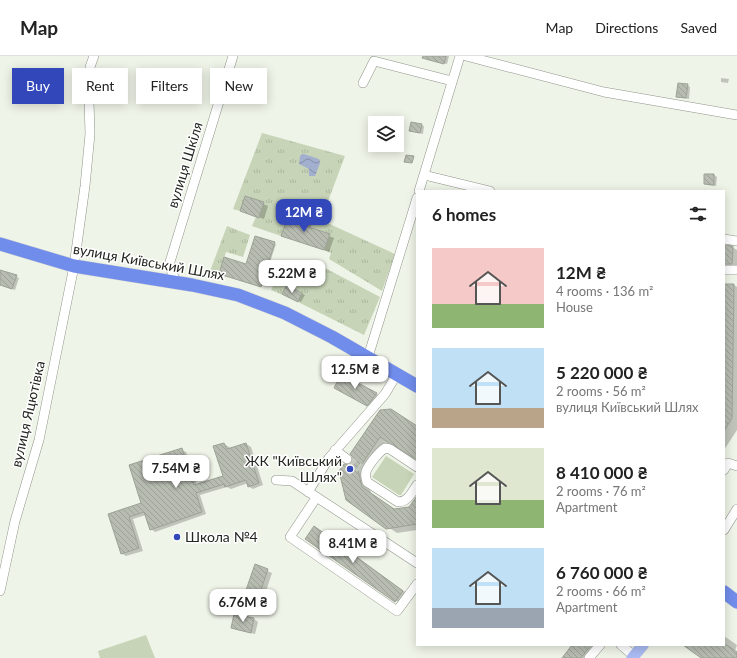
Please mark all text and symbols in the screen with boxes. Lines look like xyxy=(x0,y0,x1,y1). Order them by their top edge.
text: Map xyxy=(20,16,58,39)
text: Map xyxy=(546,19,573,36)
text: Directions xyxy=(595,19,658,36)
text: Saved xyxy=(680,19,717,36)
chip: Buy xyxy=(12,68,64,104)
chip: Rent xyxy=(72,68,128,104)
chip: Filters xyxy=(136,68,202,104)
chip: New xyxy=(210,68,267,104)
map controls xyxy=(368,116,404,152)
button: layers xyxy=(368,116,404,152)
street label: вулиця Шкіля xyxy=(163,120,206,210)
pin: 12M ₴ xyxy=(276,199,332,233)
icon: filters xyxy=(687,203,709,225)
text: 12M ₴ xyxy=(285,204,323,220)
text: 6 homes xyxy=(432,204,496,225)
street label: вулиця Київський Шлях xyxy=(72,240,226,283)
pin: 5.22M ₴ xyxy=(255,260,329,294)
text: 12M ₴ xyxy=(556,262,606,283)
icon: home xyxy=(464,264,512,312)
text: 5.22M ₴ xyxy=(267,265,317,281)
text: 4 rooms · 136 m² xyxy=(556,283,653,299)
text: House xyxy=(556,299,593,315)
pin: 12.5M ₴ xyxy=(318,356,392,390)
street label: вулиця Яцютівка xyxy=(7,359,48,469)
text: 12.5M ₴ xyxy=(330,361,380,377)
text: 5 220 000 ₴ xyxy=(556,362,648,383)
icon: home xyxy=(464,364,512,412)
text: 2 rooms · 56 m² xyxy=(556,383,646,399)
text: вулиця Київський Шлях xyxy=(556,399,699,415)
place label: ЖК "Київський Шлях" xyxy=(245,452,342,485)
pin: 7.54M ₴ xyxy=(139,455,213,489)
text: 7.54M ₴ xyxy=(151,460,201,476)
text: 8 410 000 ₴ xyxy=(556,462,648,483)
marker: ЖК "Київський Шлях" xyxy=(345,464,355,474)
icon: home xyxy=(464,464,512,512)
text: 2 rooms · 76 m² xyxy=(556,483,646,499)
text: Apartment xyxy=(556,499,617,515)
place label: Школа №4 xyxy=(185,528,258,545)
pin: 8.41M ₴ xyxy=(316,530,390,564)
marker: Школа №4 xyxy=(172,532,182,542)
text: 8.41M ₴ xyxy=(328,535,378,551)
text: 6 760 000 ₴ xyxy=(556,562,648,583)
icon: home xyxy=(464,564,512,612)
text: 2 rooms · 66 m² xyxy=(556,583,646,599)
pin: 6.76M ₴ xyxy=(206,589,280,623)
text: 6.76M ₴ xyxy=(218,594,268,610)
text: Apartment xyxy=(556,599,617,615)

